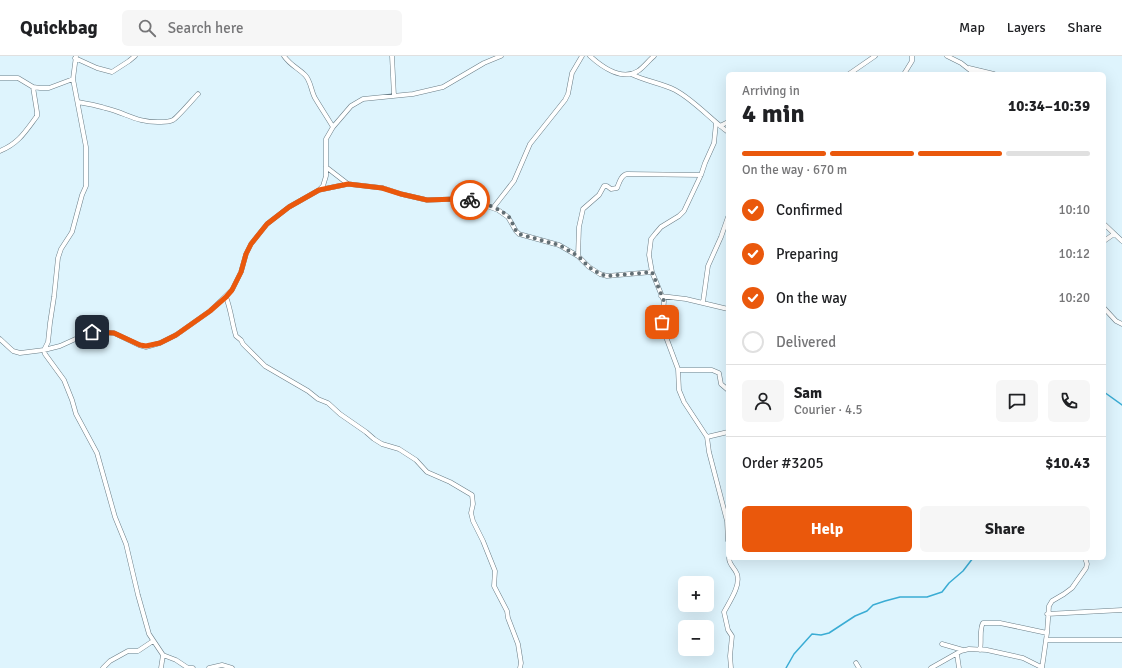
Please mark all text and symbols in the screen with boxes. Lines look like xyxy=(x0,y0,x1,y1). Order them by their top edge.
search box xyxy=(122,10,402,46)
text: Quickbag xyxy=(20,16,98,40)
icon: search xyxy=(136,17,158,39)
text: Search here xyxy=(168,19,243,37)
text: Map xyxy=(959,19,985,36)
text: Layers xyxy=(1007,19,1046,36)
text: Share xyxy=(1068,19,1102,36)
text: Arriving in xyxy=(742,83,800,99)
text: 10:34–10:39 xyxy=(1008,97,1090,115)
text: 4 min xyxy=(742,98,805,130)
text: On the way · 670 m xyxy=(742,162,847,178)
courier xyxy=(450,180,490,220)
icon: bike xyxy=(459,189,481,211)
icon: check xyxy=(742,199,764,221)
text: Confirmed xyxy=(776,201,843,219)
text: 10:10 xyxy=(1058,202,1090,218)
icon: check xyxy=(742,243,764,265)
text: Preparing xyxy=(776,245,839,263)
text: 10:12 xyxy=(1058,246,1090,262)
icon: check xyxy=(742,287,764,309)
text: On the way xyxy=(776,289,847,307)
text: 10:20 xyxy=(1058,290,1090,306)
pin xyxy=(645,305,679,339)
icon: bag xyxy=(651,311,673,333)
pin xyxy=(75,315,109,349)
icon: home xyxy=(81,321,103,343)
text: Delivered xyxy=(776,333,836,351)
button: person xyxy=(742,380,784,422)
button: chat xyxy=(996,380,1038,422)
button: phone xyxy=(1048,380,1090,422)
text: Sam xyxy=(794,384,822,402)
text: Courier · 4.5 xyxy=(794,402,863,418)
text: Order #3205 xyxy=(742,454,824,472)
text: $10.43 xyxy=(1045,454,1090,472)
button: Help xyxy=(742,506,912,552)
button: Share xyxy=(920,506,1090,552)
map controls xyxy=(678,576,714,656)
button: + xyxy=(678,576,714,612)
button: − xyxy=(678,620,714,656)

